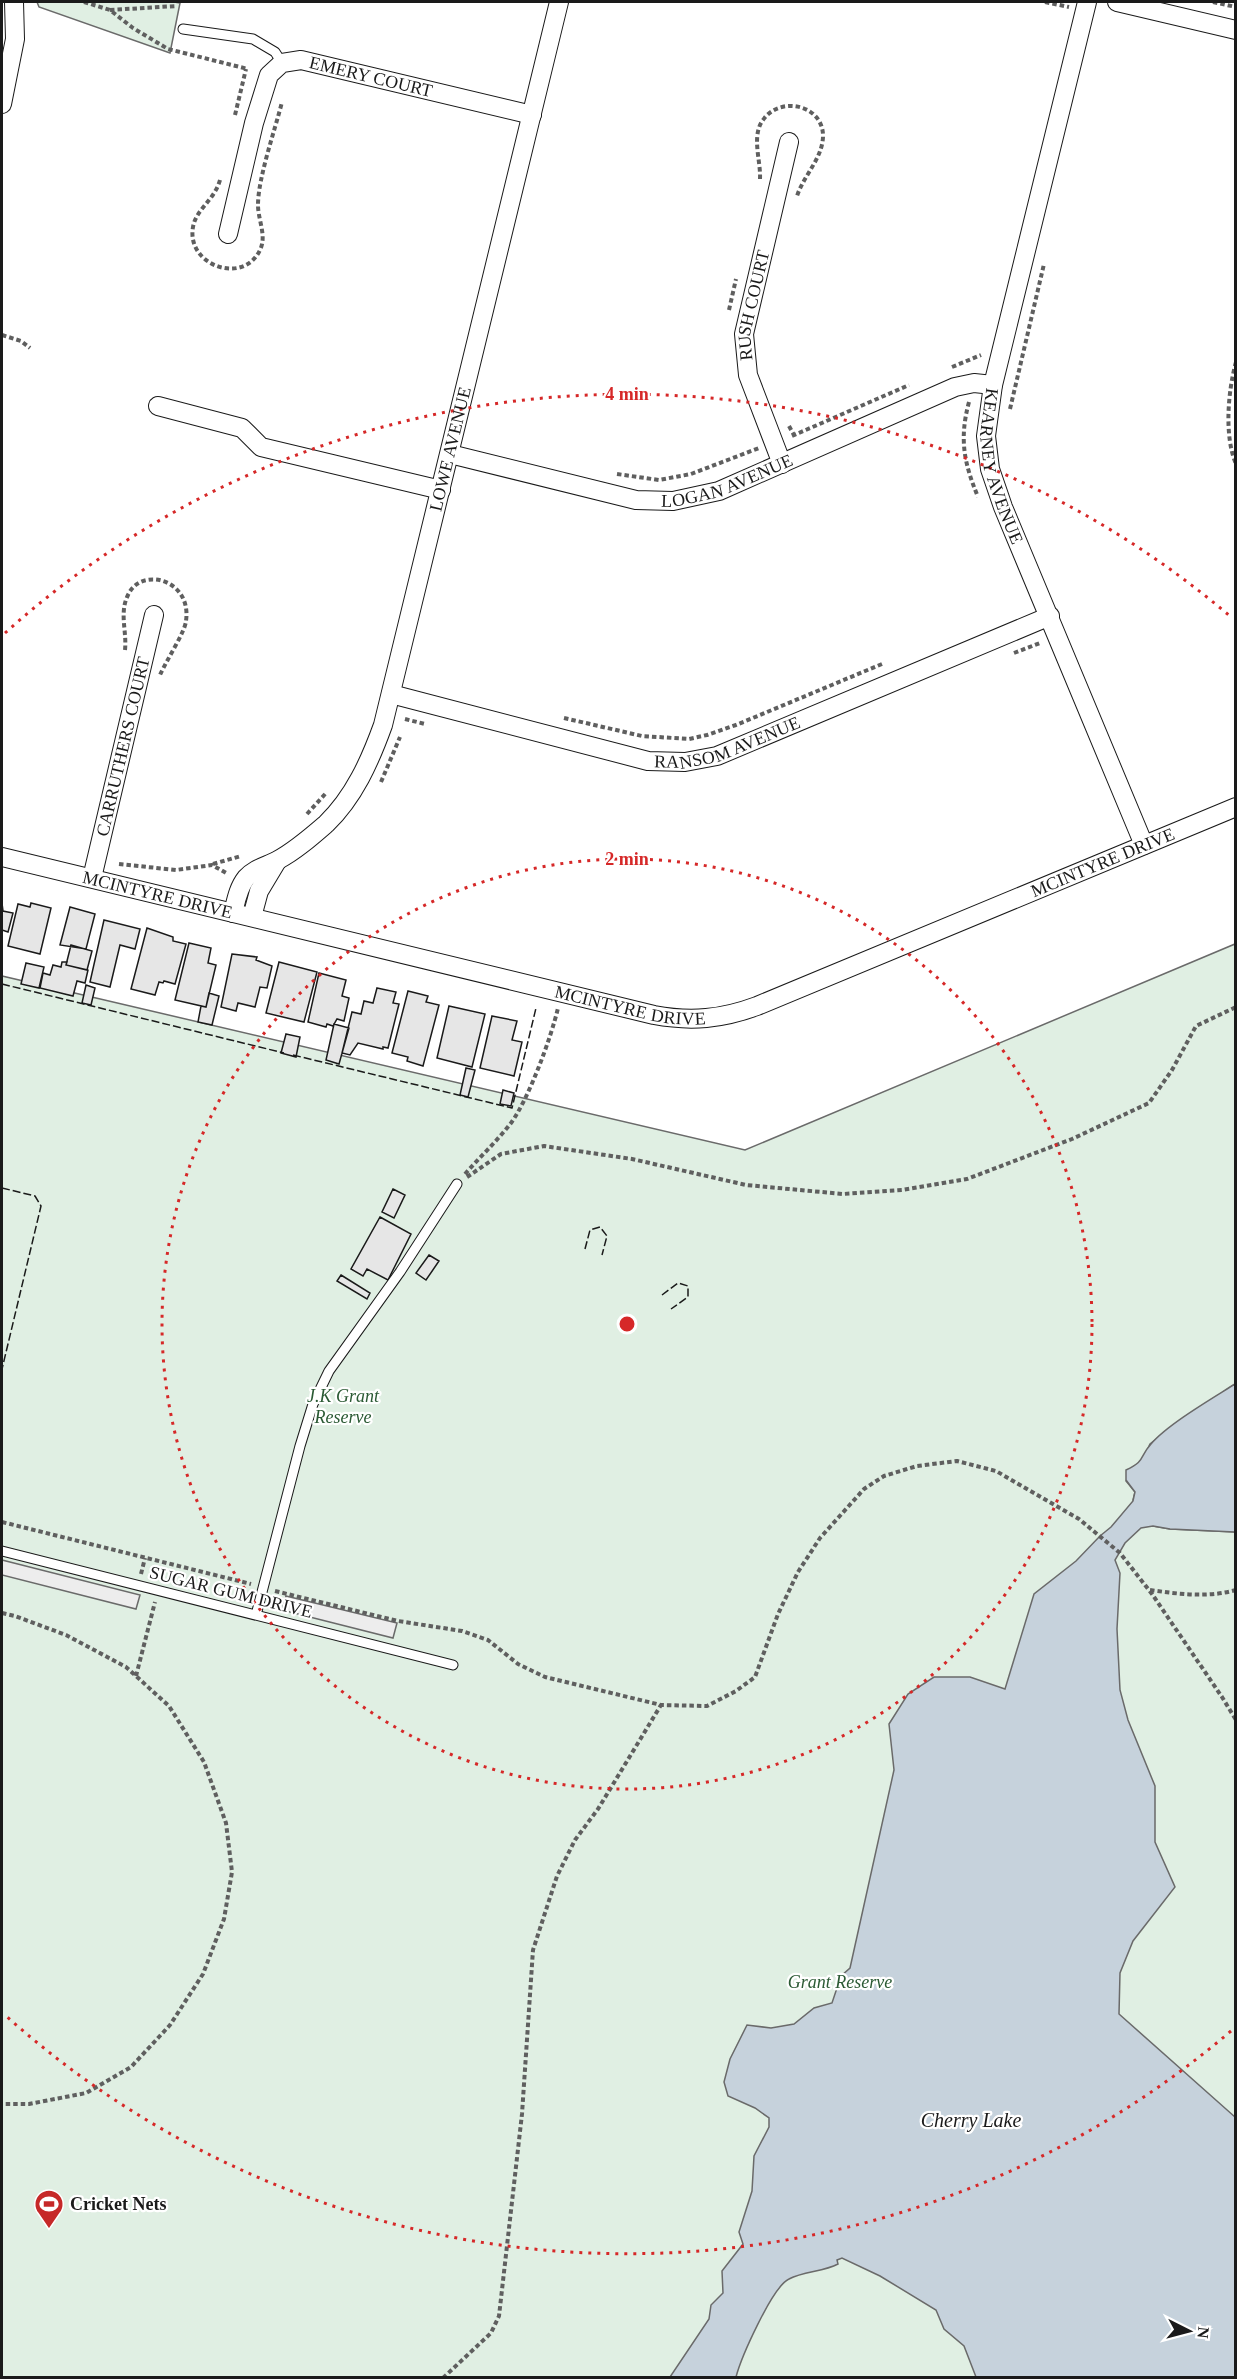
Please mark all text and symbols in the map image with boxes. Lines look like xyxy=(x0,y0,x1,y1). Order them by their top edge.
street label: EMERY COURT xyxy=(307,52,434,101)
street label: RUSH COURT xyxy=(734,248,773,362)
text: 4 min xyxy=(605,384,649,404)
street label: LOWE AVENUE xyxy=(425,385,475,513)
street label: KEARNEY AVENUE xyxy=(976,387,1027,547)
street label: LOGAN AVENUE xyxy=(661,450,796,511)
street label: CARRUTHERS COURT xyxy=(92,655,154,838)
street label: RANSOM AVENUE xyxy=(654,712,803,773)
street label: MCINTYRE DRIVE xyxy=(1028,824,1177,901)
text: 2 min xyxy=(605,849,649,869)
street label: MCINTYRE DRIVE xyxy=(81,867,234,922)
street label: MCINTYRE DRIVE xyxy=(553,981,706,1029)
centre of rings xyxy=(617,1314,637,1334)
park label: J.K Grant Reserve xyxy=(307,1386,380,1427)
street label: SUGAR GUM DRIVE xyxy=(148,1562,314,1622)
park label: Grant Reserve xyxy=(788,1972,892,1992)
water label: Cherry Lake xyxy=(921,2109,1021,2132)
sports icon: Cricket Nets xyxy=(33,2188,65,2230)
place label: Cricket Nets xyxy=(70,2194,166,2214)
north arrow xyxy=(1159,2301,1219,2361)
text: N xyxy=(1194,2326,1212,2340)

